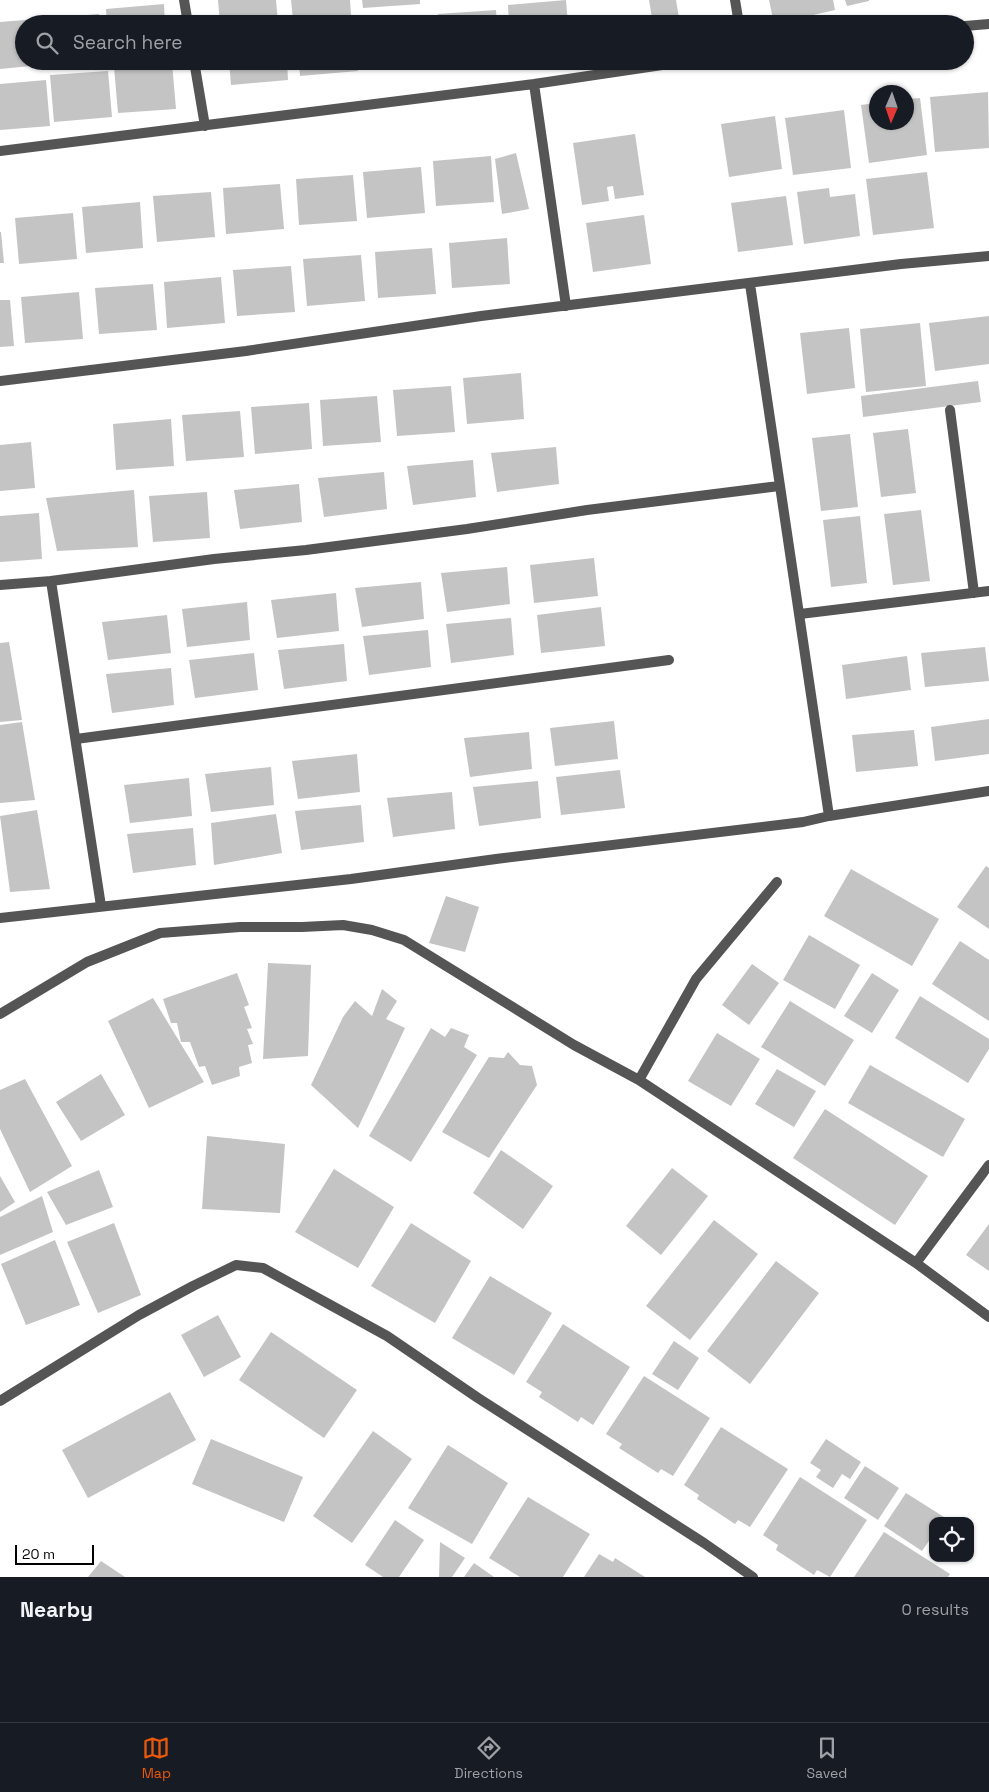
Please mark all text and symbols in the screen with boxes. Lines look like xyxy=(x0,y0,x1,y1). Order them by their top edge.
search box xyxy=(15,15,974,70)
icon: search xyxy=(33,29,61,57)
text: Search here xyxy=(73,30,183,55)
north arrow xyxy=(869,85,914,130)
map controls xyxy=(929,1517,974,1562)
button: locate xyxy=(929,1517,974,1562)
scale bar xyxy=(15,1542,94,1565)
text: 20 m xyxy=(22,1545,55,1563)
text: Nearby xyxy=(20,1596,93,1623)
text: 0 results xyxy=(901,1599,969,1620)
tab: Map xyxy=(142,1734,171,1782)
tab: Directions xyxy=(454,1734,523,1782)
tab: Saved xyxy=(806,1734,847,1782)

